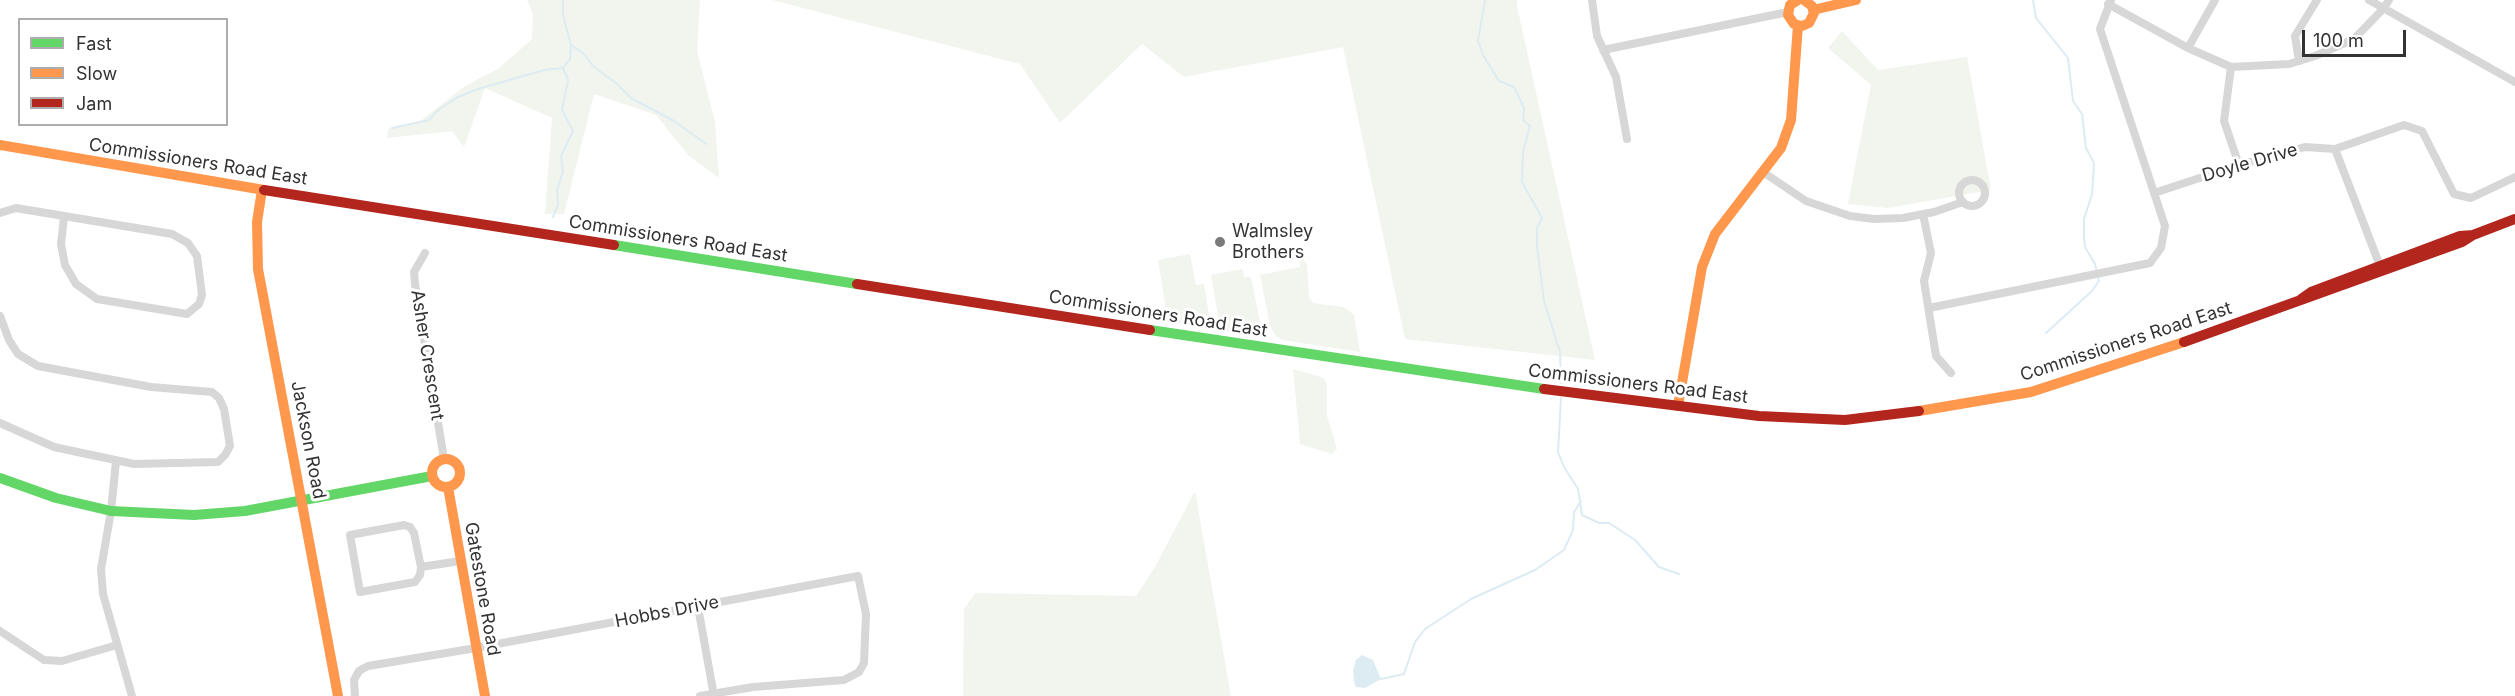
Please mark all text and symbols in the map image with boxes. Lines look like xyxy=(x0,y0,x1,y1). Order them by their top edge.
legend xyxy=(18,18,228,126)
scale bar xyxy=(2305,18,2408,56)
text: 100 m xyxy=(2313,30,2364,51)
text: Fast xyxy=(76,33,112,54)
text: Slow xyxy=(76,63,117,84)
text: Jam xyxy=(76,93,112,114)
street label: Commissioners Road East xyxy=(87,134,309,190)
street label: Doyle Drive xyxy=(2200,139,2300,187)
street label: Commissioners Road East xyxy=(567,211,789,267)
place label: Walmsley Brothers xyxy=(1232,221,1313,264)
marker: Walmsley Brothers xyxy=(1213,235,1227,249)
street label: Commissioners Road East xyxy=(1047,286,1269,342)
street label: Asher Crescent xyxy=(406,288,448,422)
street label: Commissioners Road East xyxy=(2017,298,2235,386)
street label: Commissioners Road East xyxy=(1527,360,1749,408)
street label: Jackson Road xyxy=(286,379,330,501)
street label: Gatestone Road xyxy=(460,520,504,658)
street label: Hobbs Drive xyxy=(613,591,721,633)

